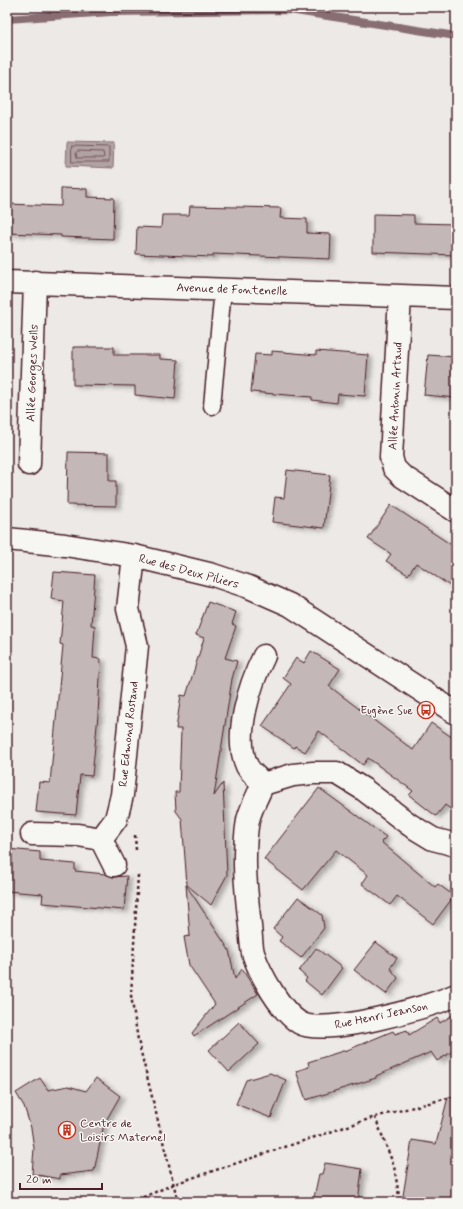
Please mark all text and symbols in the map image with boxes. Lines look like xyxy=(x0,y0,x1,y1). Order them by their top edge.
street label: Avenue de Fontenelle xyxy=(176,280,288,300)
street label: Allée Georges Wells xyxy=(23,324,43,422)
street label: Allée Antonin Artaud xyxy=(385,342,407,450)
street label: Rue des Deux Piliers xyxy=(137,551,240,593)
street label: Rue Edmond Rostand xyxy=(115,680,143,788)
bus stop icon: Eugène Sue xyxy=(416,700,436,720)
place label: Eugène Sue xyxy=(360,703,413,719)
street label: Rue Henri Jeanson xyxy=(333,998,429,1034)
place label: Centre de Loisirs Maternel xyxy=(80,1116,165,1146)
building icon: Centre de Loisirs Maternel xyxy=(57,1120,77,1140)
scale bar xyxy=(20,1165,102,1191)
text: 20 m xyxy=(26,1172,52,1188)

